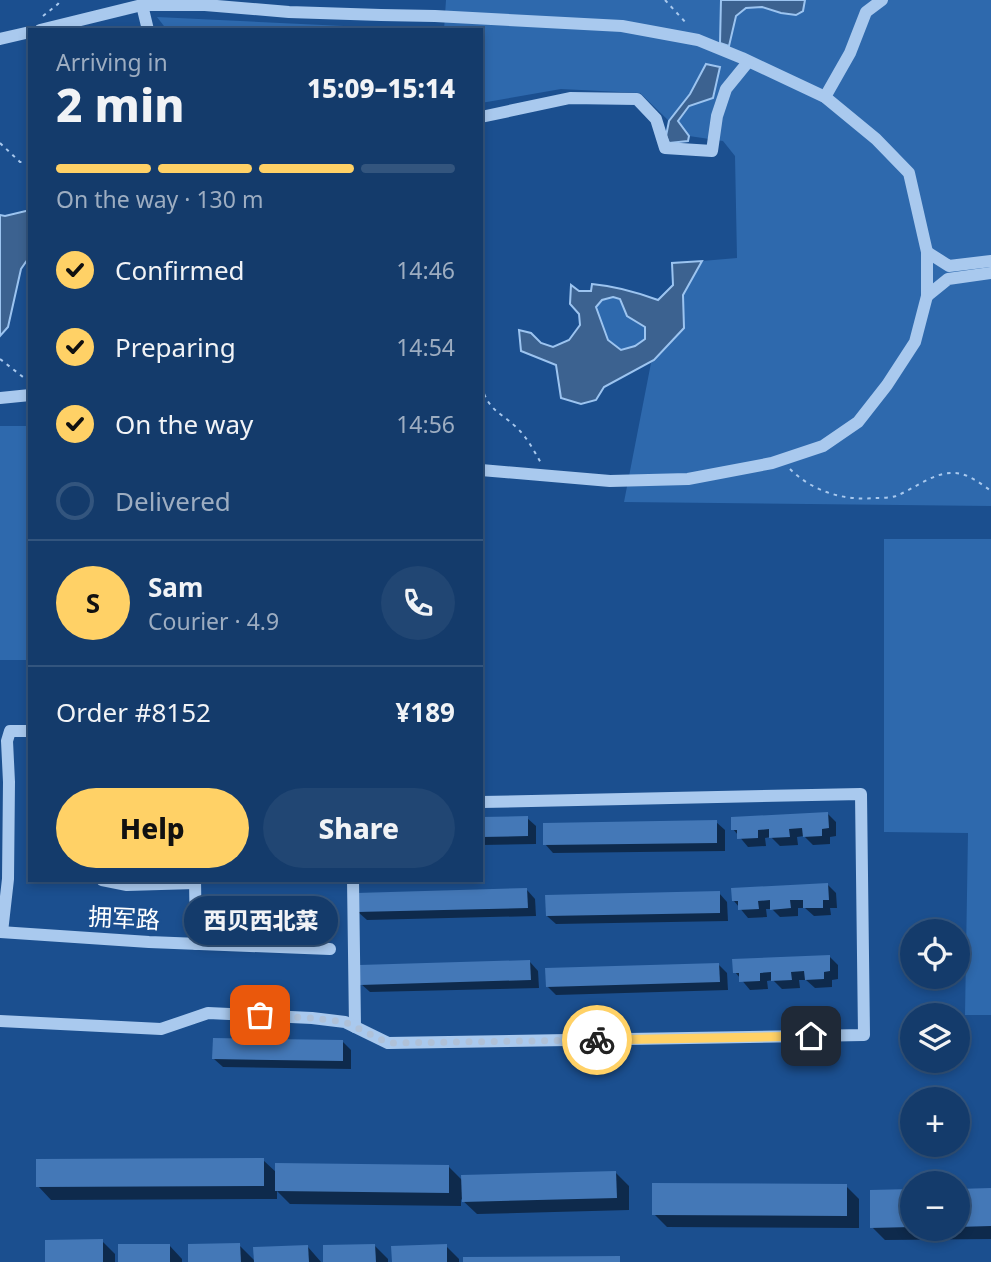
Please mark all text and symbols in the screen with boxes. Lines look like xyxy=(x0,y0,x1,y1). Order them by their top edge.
text: Arriving in xyxy=(56,46,168,78)
text: 15:09–15:14 xyxy=(307,70,455,106)
text: 2 min xyxy=(56,73,185,135)
text: On the way · 130 m xyxy=(56,183,263,215)
icon: check xyxy=(56,251,94,289)
text: Confirmed xyxy=(115,252,245,288)
text: 14:46 xyxy=(396,254,455,286)
icon: check xyxy=(56,328,94,366)
text: Preparing xyxy=(115,329,236,365)
text: 14:54 xyxy=(396,331,455,363)
icon: check xyxy=(56,405,94,443)
text: On the way xyxy=(115,406,253,442)
text: 14:56 xyxy=(396,408,455,440)
text: Delivered xyxy=(115,483,231,519)
button: phone xyxy=(381,566,455,640)
text: Sam xyxy=(148,569,203,605)
text: S xyxy=(86,585,100,621)
text: Courier · 4.9 xyxy=(148,605,279,637)
text: Order #8152 xyxy=(56,694,211,730)
text: ¥189 xyxy=(396,694,455,730)
button: Help xyxy=(56,788,249,868)
button: Share xyxy=(263,788,455,868)
callout: 西贝西北菜 xyxy=(183,896,337,945)
street label: 拥军路 xyxy=(87,899,161,936)
text: 西贝西北菜 xyxy=(204,904,319,936)
map controls xyxy=(900,919,970,1241)
button: locate xyxy=(900,919,970,989)
pin xyxy=(230,985,290,1045)
icon: bag xyxy=(241,996,279,1034)
button: layers xyxy=(900,1003,970,1073)
courier xyxy=(562,1005,632,1075)
pin xyxy=(781,1006,841,1066)
icon: home xyxy=(792,1017,830,1055)
icon: bike xyxy=(578,1021,616,1059)
button: + xyxy=(900,1087,970,1157)
button: − xyxy=(900,1171,970,1241)

